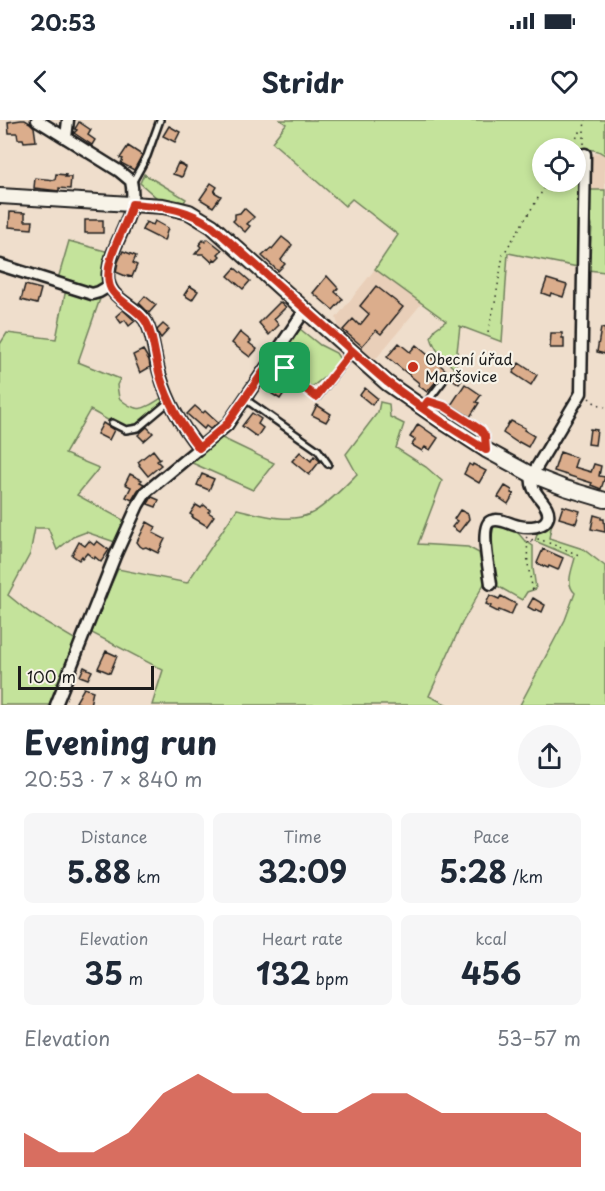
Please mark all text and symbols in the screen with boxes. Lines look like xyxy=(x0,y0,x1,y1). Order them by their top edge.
text: 20:53 xyxy=(30,5,96,38)
text: Stridr xyxy=(261,61,344,102)
icon: back xyxy=(24,65,57,98)
icon: heart xyxy=(548,65,581,98)
map controls xyxy=(532,138,586,192)
button: locate xyxy=(532,138,586,192)
pin xyxy=(259,342,310,393)
place label: Obecní úřad Maršovice xyxy=(425,347,513,387)
icon: arrive xyxy=(268,351,301,384)
marker: Obecní úřad Maršovice xyxy=(406,360,420,374)
scale bar xyxy=(18,663,154,690)
text: 100 m xyxy=(27,664,76,688)
text: Evening run xyxy=(24,716,217,766)
button: share xyxy=(518,725,581,788)
text: 20:53 · 7 × 840 m xyxy=(24,764,202,794)
text: Distance xyxy=(80,824,147,848)
text: Time xyxy=(284,824,321,848)
text: Pace xyxy=(473,824,509,848)
text: 5.88 xyxy=(67,848,131,893)
text: 32:09 xyxy=(258,848,347,893)
text: 5:28 xyxy=(439,848,507,893)
text: km xyxy=(131,864,161,888)
text: /km xyxy=(507,864,543,888)
text: Elevation xyxy=(79,926,148,950)
text: Heart rate xyxy=(262,926,343,950)
text: kcal xyxy=(475,926,507,950)
text: 35 xyxy=(85,950,123,995)
text: 132 xyxy=(256,950,311,995)
text: 456 xyxy=(461,950,521,995)
text: m xyxy=(123,966,143,990)
text: bpm xyxy=(311,966,349,990)
text: Elevation xyxy=(24,1023,110,1053)
text: 53–57 m xyxy=(497,1023,581,1053)

